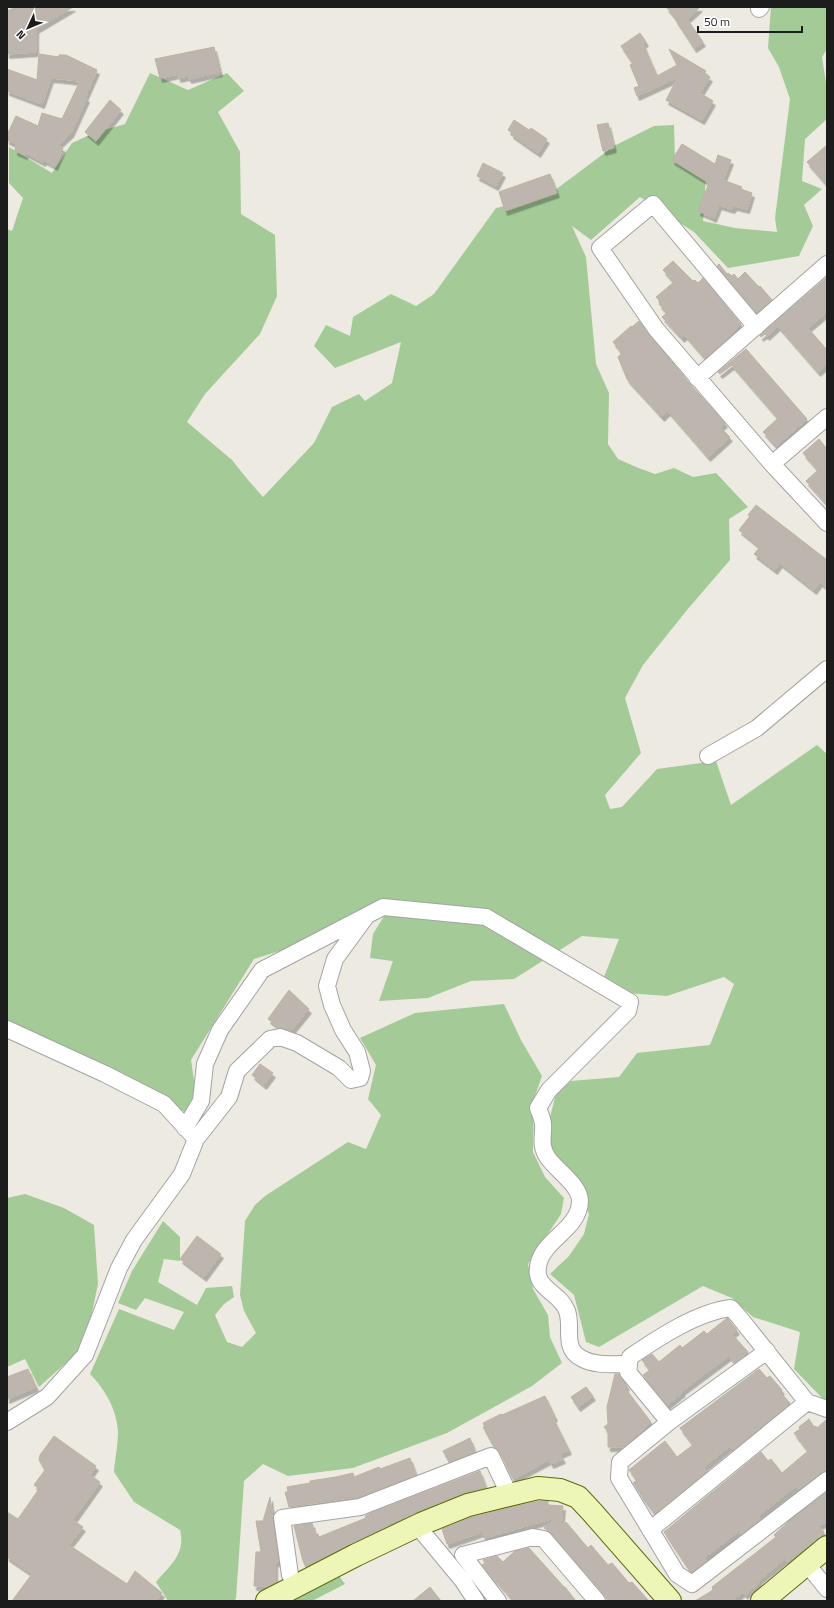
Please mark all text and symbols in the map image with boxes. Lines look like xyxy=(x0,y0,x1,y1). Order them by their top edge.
north arrow xyxy=(8,8,48,48)
scale bar xyxy=(698,8,802,34)
text: 50 m xyxy=(704,12,730,31)
text: N xyxy=(12,27,29,43)

